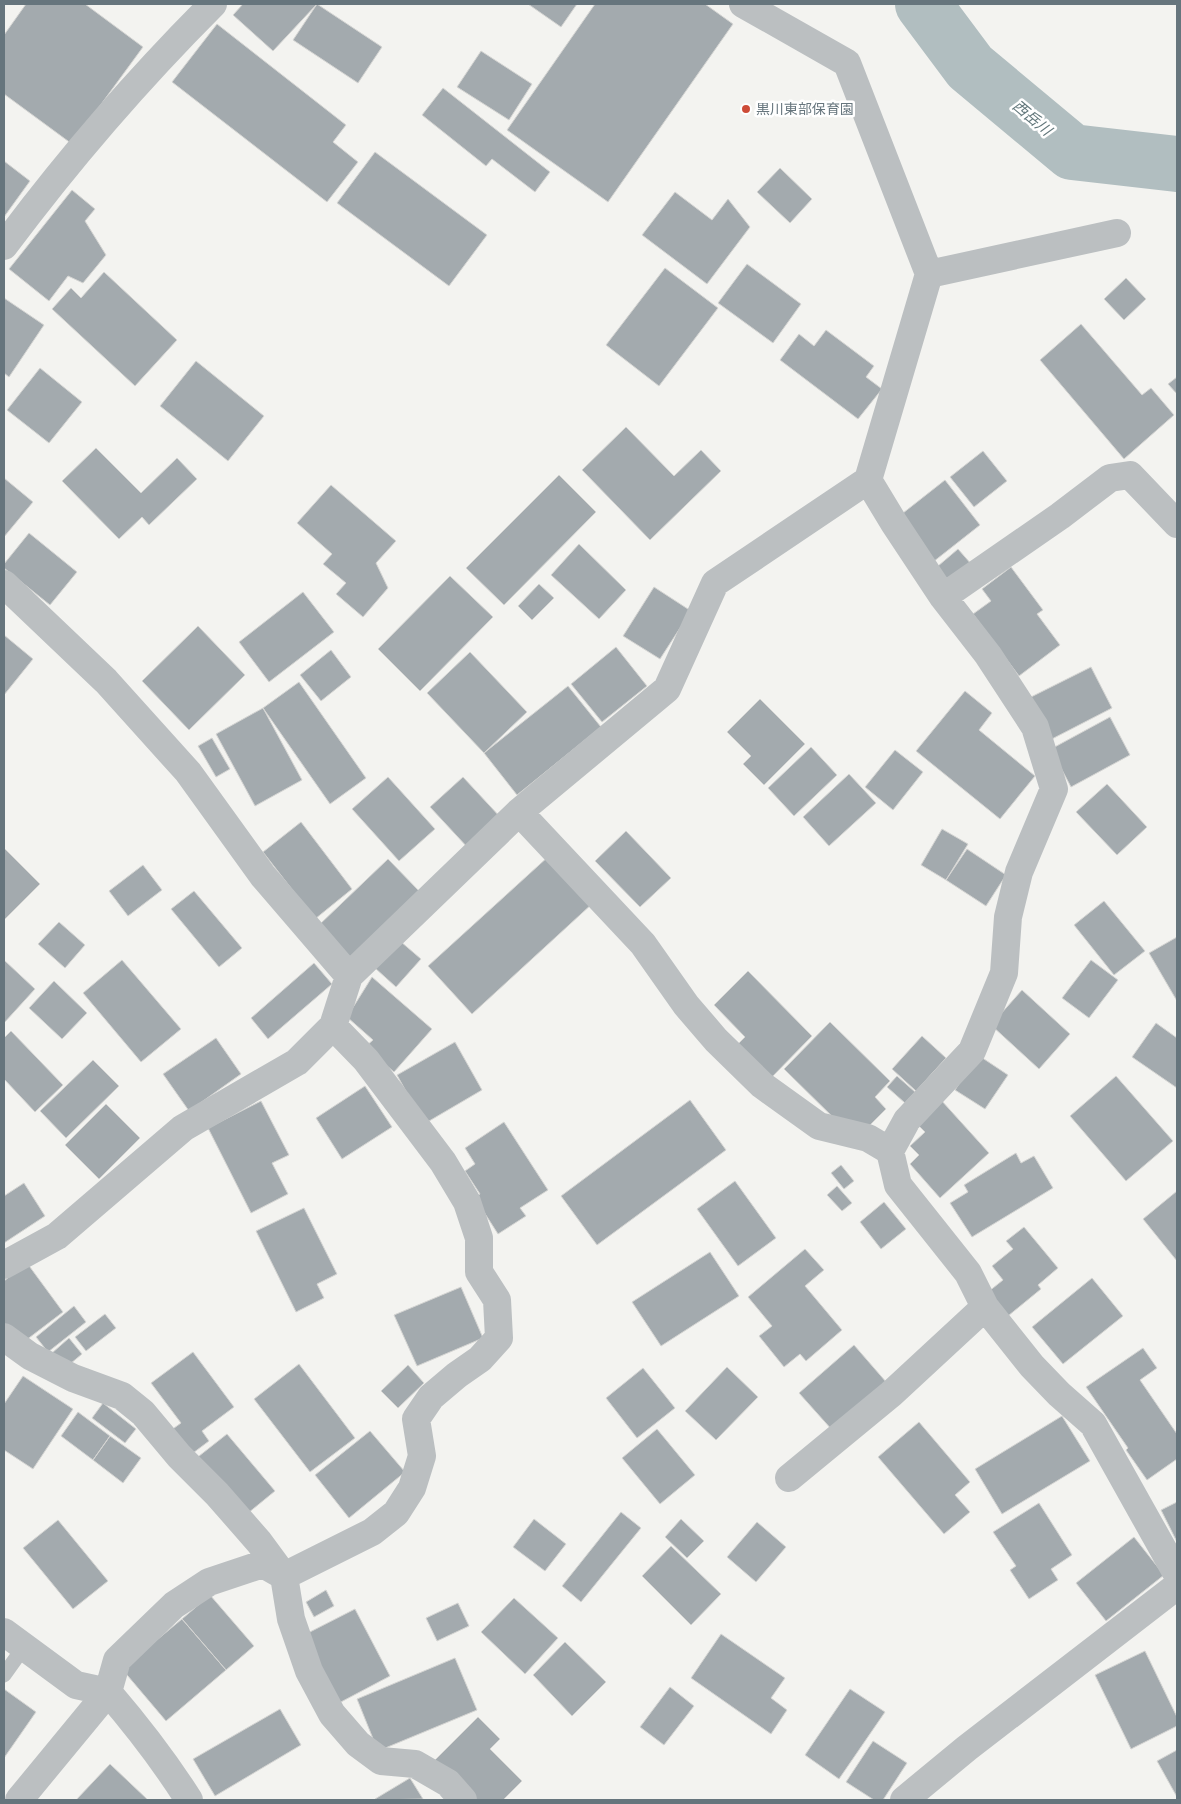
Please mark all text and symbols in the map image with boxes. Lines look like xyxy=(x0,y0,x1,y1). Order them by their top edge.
water label: 西岳川 xyxy=(1009,96,1057,141)
place label: 黒川東部保育園 xyxy=(756,100,854,118)
marker: 黒川東部保育園 xyxy=(740,103,752,115)

